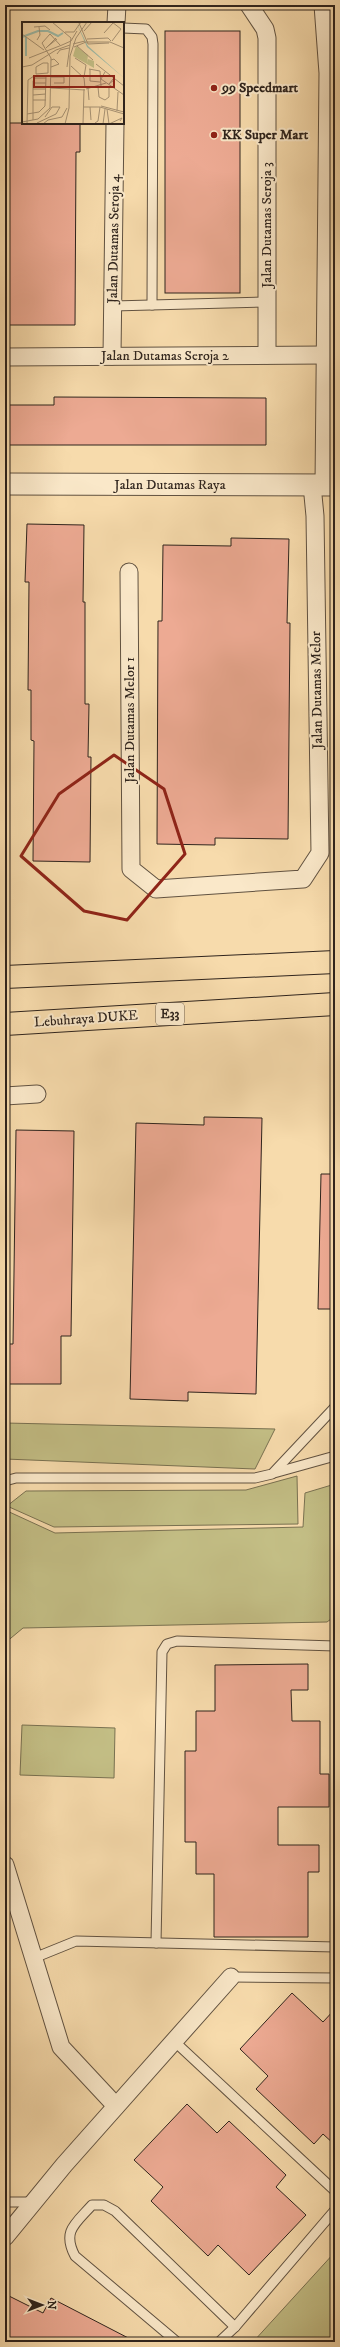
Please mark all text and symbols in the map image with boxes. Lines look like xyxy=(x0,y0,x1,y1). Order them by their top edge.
inset map xyxy=(22,22,124,124)
place label: 99 Speedmart xyxy=(221,79,299,97)
marker: 99 Speedmart xyxy=(209,83,219,93)
place label: KK Super Mart xyxy=(222,126,309,144)
marker: KK Super Mart xyxy=(209,130,219,140)
street label: Jalan Dutamas Seroja 3 xyxy=(258,162,276,290)
street label: Jalan Dutamas Seroja 4 xyxy=(104,173,124,306)
street label: Jalan Dutamas Seroja 2 xyxy=(99,347,229,365)
street label: Jalan Dutamas Raya xyxy=(112,476,226,494)
street label: Jalan Dutamas Melor xyxy=(307,630,327,751)
street label: Jalan Dutamas Melor 1 xyxy=(121,657,139,785)
road number: E33 xyxy=(156,1003,184,1025)
street label: Lebuhraya DUKE xyxy=(33,1006,139,1032)
north arrow xyxy=(22,2285,62,2325)
text: N xyxy=(44,2300,58,2310)

